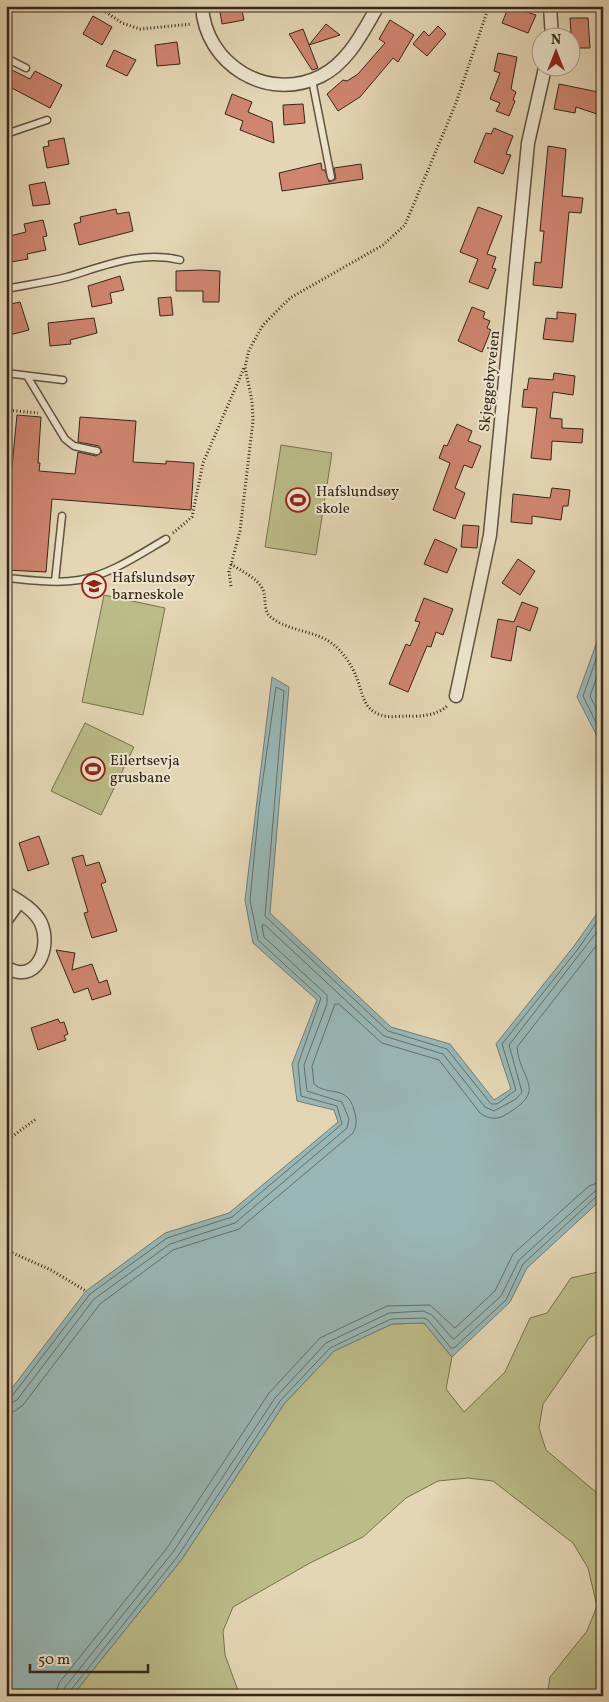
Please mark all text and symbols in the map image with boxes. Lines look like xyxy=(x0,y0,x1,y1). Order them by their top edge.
north arrow xyxy=(532,28,582,78)
text: N xyxy=(551,31,561,50)
street label: Skjeggebyveien xyxy=(475,329,506,433)
place label: Hafslundsøy skole xyxy=(316,482,399,520)
sports icon: Hafslundsøy skole xyxy=(285,487,311,513)
place label: Hafslundsøy barneskole xyxy=(112,568,195,606)
school or university icon: Hafslundsøy barneskole xyxy=(81,573,107,599)
place label: Eilertsevja grusbane xyxy=(110,751,180,789)
sports icon: Eilertsevja grusbane xyxy=(80,756,106,782)
scale bar xyxy=(30,1642,148,1674)
text: 50 m xyxy=(38,1650,70,1671)

